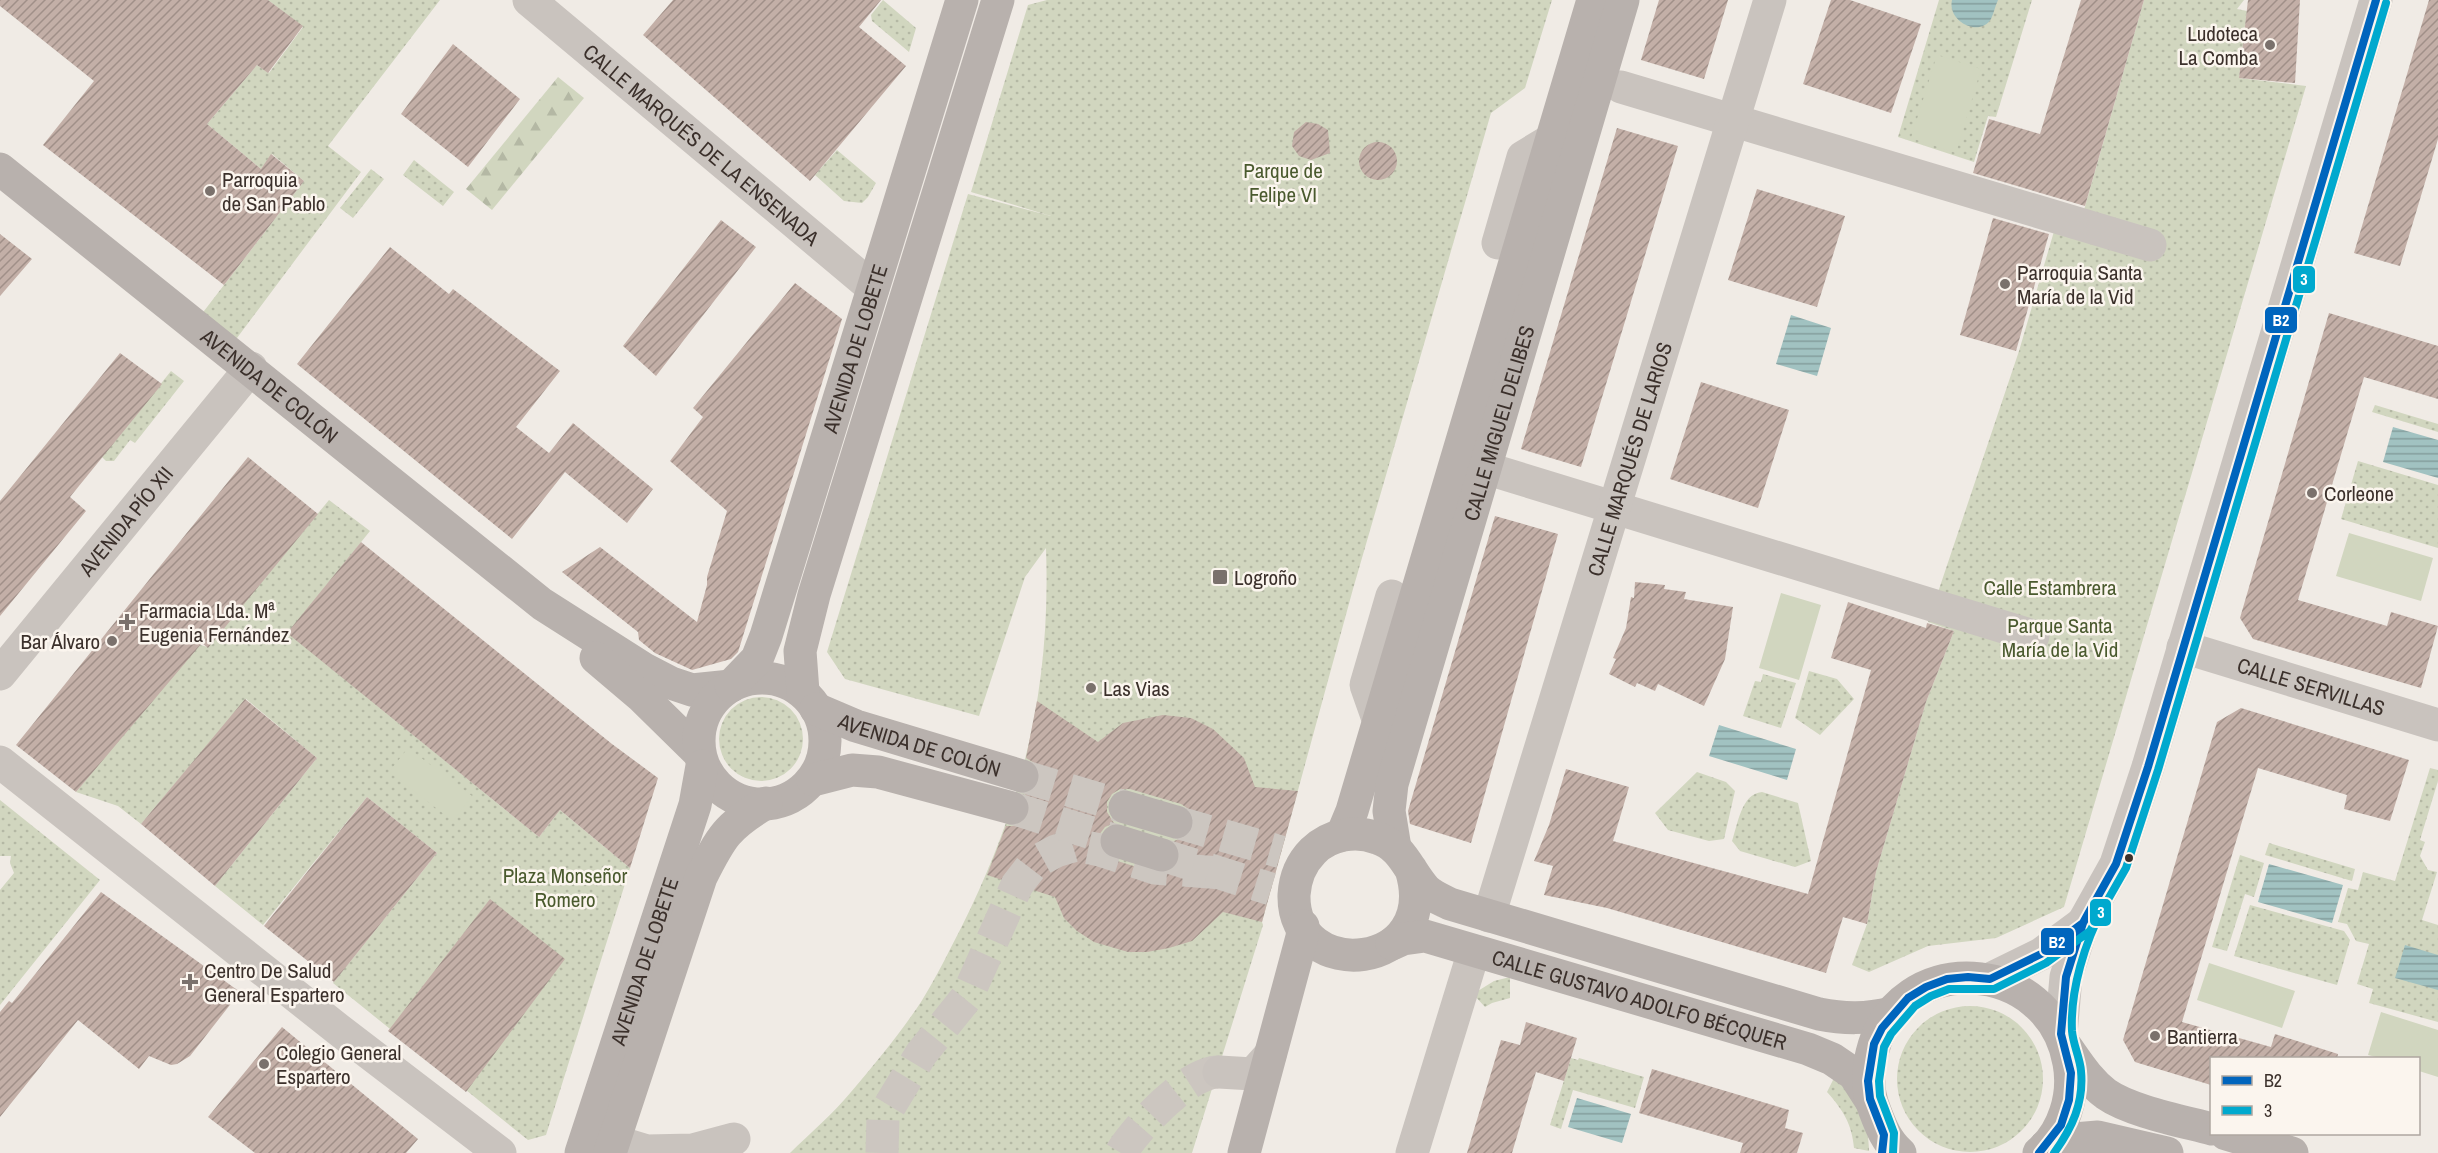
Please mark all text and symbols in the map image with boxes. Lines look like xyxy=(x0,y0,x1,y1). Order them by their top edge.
place label: Ludoteca La Comba xyxy=(2179,19,2258,72)
street label: CALLE MARQUÉS DE LA ENSENADA xyxy=(577,37,826,252)
marker: Ludoteca La Comba xyxy=(2263,38,2277,52)
park label: Parque de Felipe VI xyxy=(1243,156,1323,209)
place label: Parroquia de San Pablo xyxy=(222,165,325,218)
marker: Parroquia de San Pablo xyxy=(203,184,217,198)
place label: Parroquia Santa María de la Vid xyxy=(2017,258,2143,311)
street label: AVENIDA DE LOBETE xyxy=(815,261,894,437)
line badge: 3 xyxy=(2292,265,2316,294)
text: 3 xyxy=(2300,268,2308,290)
marker: Parroquia Santa María de la Vid xyxy=(1998,277,2012,291)
line badge: B2 xyxy=(2264,306,2298,334)
text: B2 xyxy=(2273,309,2289,331)
street label: AVENIDA DE COLÓN xyxy=(194,321,345,450)
street label: CALLE MIGUEL DELIBES xyxy=(1456,322,1541,524)
street label: CALLE MARQUÉS DE LARIOS xyxy=(1580,338,1679,580)
street label: AVENIDA PÍO XII xyxy=(71,460,179,583)
place label: Corleone xyxy=(2324,479,2394,508)
marker: Corleone xyxy=(2305,486,2319,500)
place label: Logroño xyxy=(1234,563,1297,592)
marker: Logroño xyxy=(1211,568,1229,586)
park label: Calle Estambrera xyxy=(1983,573,2117,602)
place label: Farmacia Lda. Mª Eugenia Fernández xyxy=(139,596,290,649)
park label: Parque Santa María de la Vid xyxy=(2002,611,2118,664)
marker: Farmacia Lda. Mª Eugenia Fernández xyxy=(120,615,134,629)
place label: Bar Álvaro xyxy=(21,627,100,656)
marker: Bar Álvaro xyxy=(105,634,119,648)
street label: CALLE SERVILLAS xyxy=(2234,650,2389,722)
place label: Las Vias xyxy=(1103,674,1170,703)
marker: Las Vias xyxy=(1084,681,1098,695)
street label: AVENIDA DE COLÓN xyxy=(833,705,1004,783)
unlabelled marker xyxy=(2123,852,2135,864)
park label: Plaza Monseñor Romero xyxy=(503,861,627,914)
street label: AVENIDA DE LOBETE xyxy=(603,873,685,1050)
line badge: 3 xyxy=(2089,898,2112,927)
text: 3 xyxy=(2097,901,2105,923)
line badge: B2 xyxy=(2040,927,2075,956)
text: B2 xyxy=(2049,931,2065,953)
street label: CALLE GUSTAVO ADOLFO BÉCQUER xyxy=(1489,942,1790,1056)
place label: Centro De Salud General Espartero xyxy=(204,956,345,1009)
marker: Centro De Salud General Espartero xyxy=(181,973,199,991)
place label: Bantierra xyxy=(2167,1022,2238,1051)
marker: Bantierra xyxy=(2148,1029,2162,1043)
place label: Colegio General Espartero xyxy=(276,1038,401,1091)
marker: Colegio General Espartero xyxy=(257,1057,271,1071)
legend xyxy=(2210,1057,2420,1135)
text: B2 xyxy=(2264,1068,2282,1093)
text: 3 xyxy=(2264,1098,2272,1123)

